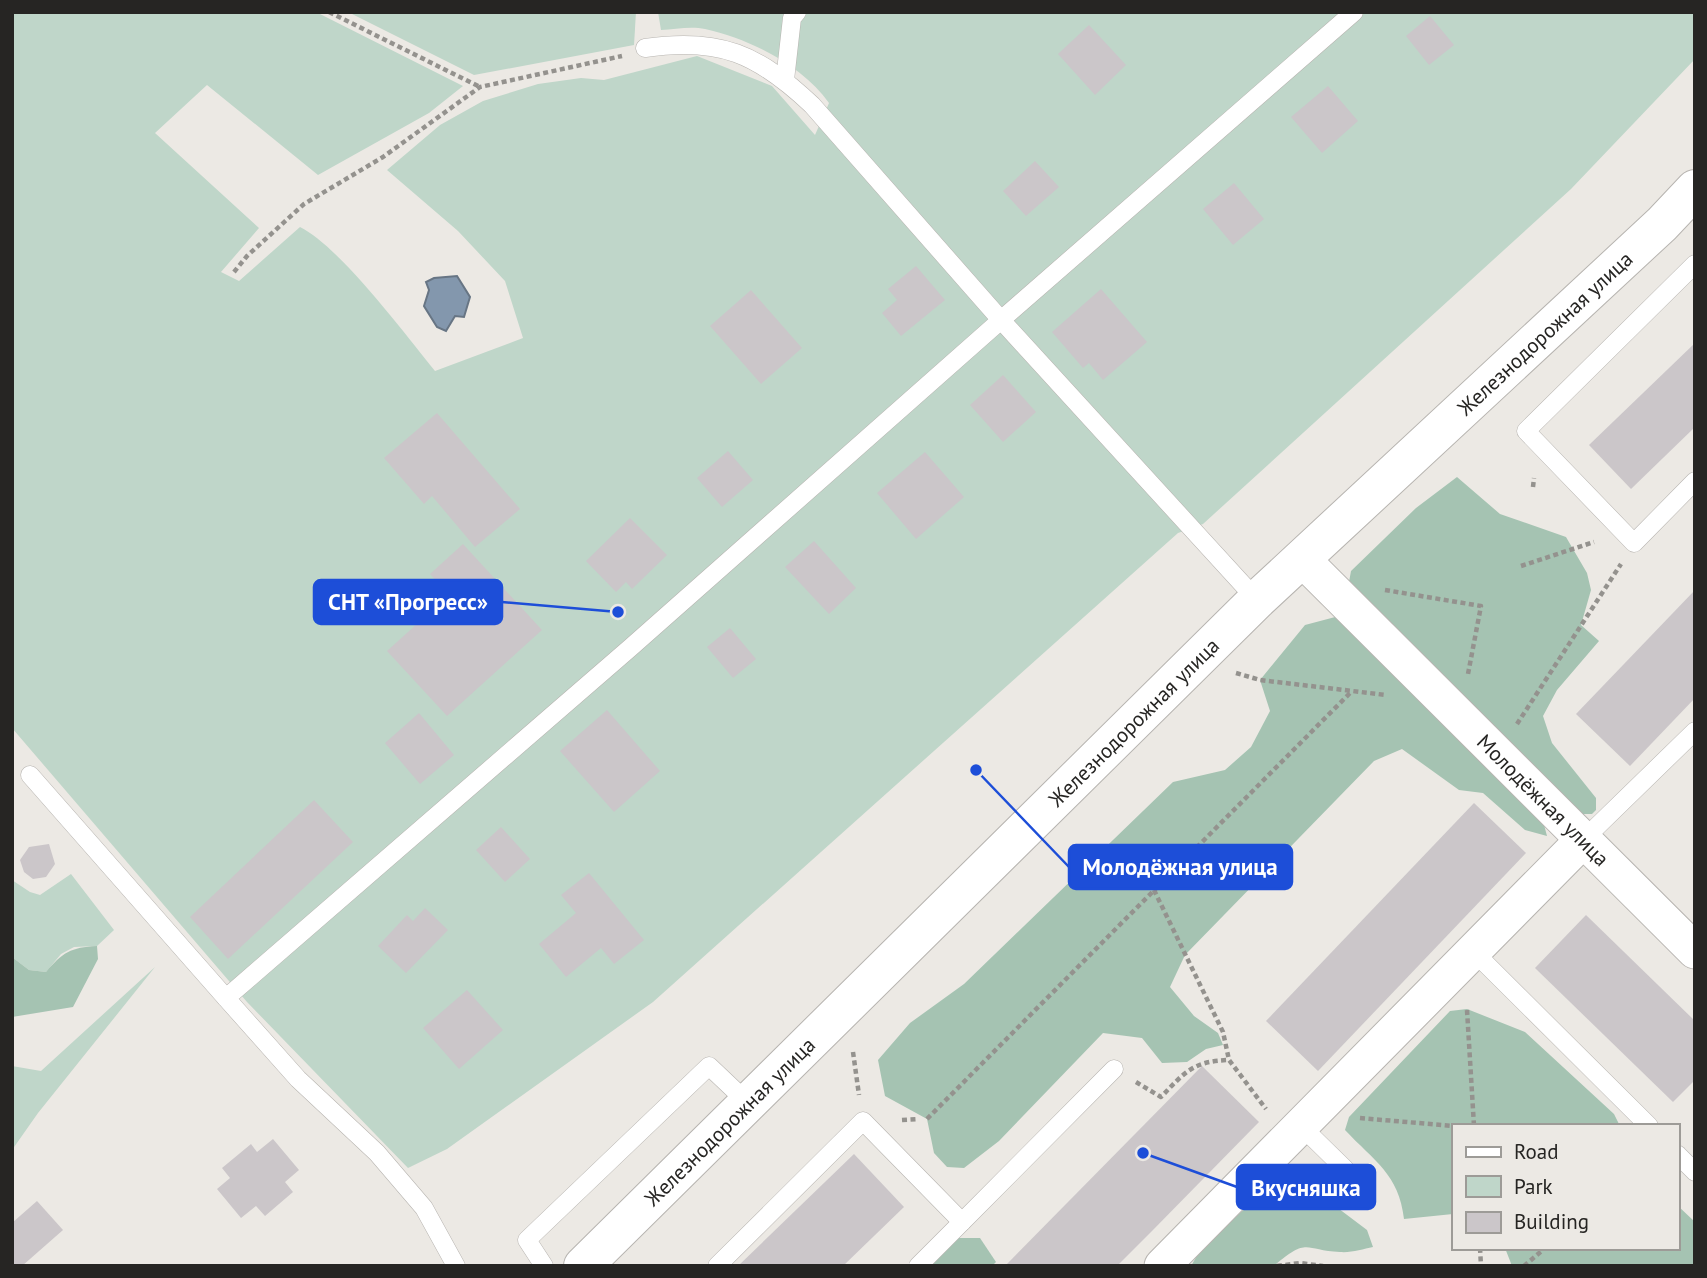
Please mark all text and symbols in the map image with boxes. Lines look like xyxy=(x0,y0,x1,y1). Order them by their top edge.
street label: Железнодорожная улица xyxy=(1451,245,1638,422)
callout: СНТ «Прогресс» xyxy=(314,580,502,624)
text: СНТ «Прогресс» xyxy=(328,587,488,616)
street label: Железнодорожная улица xyxy=(1042,632,1225,813)
street label: Молодёжная улица xyxy=(1472,728,1615,872)
callout: Молодёжная улица xyxy=(1069,845,1292,889)
text: Молодёжная улица xyxy=(1082,852,1278,881)
street label: Железнодорожная улица xyxy=(638,1031,821,1212)
legend xyxy=(1452,1124,1679,1250)
text: Road xyxy=(1514,1138,1558,1165)
callout: Вкусняшка xyxy=(1237,1165,1375,1209)
text: Вкусняшка xyxy=(1251,1173,1361,1202)
text: Park xyxy=(1514,1173,1553,1200)
text: Building xyxy=(1514,1208,1589,1235)

